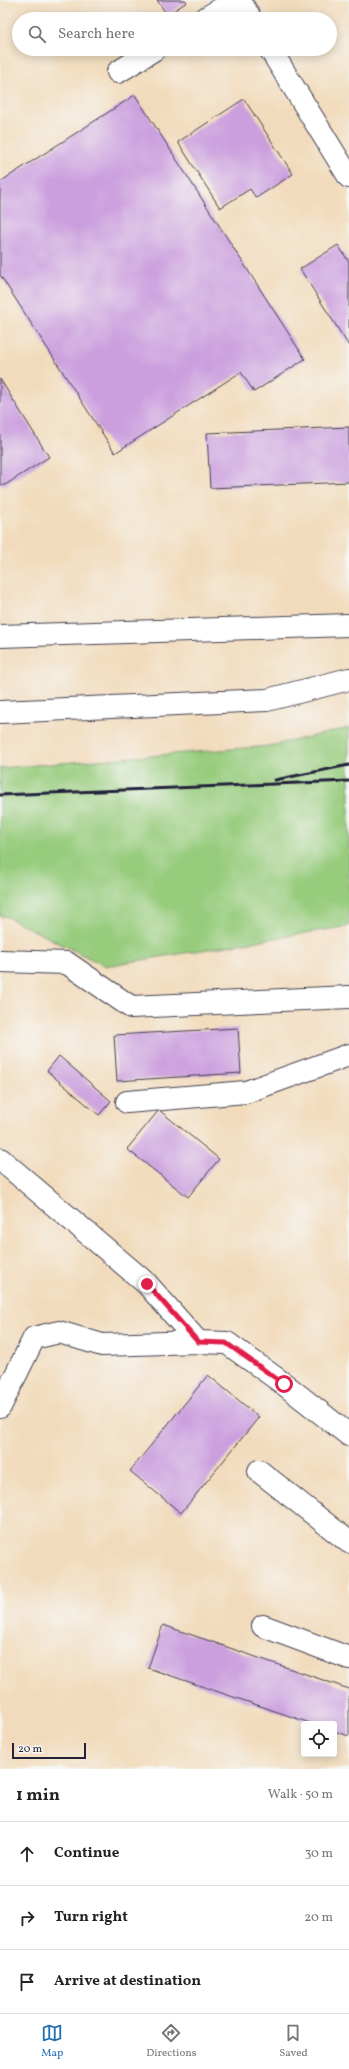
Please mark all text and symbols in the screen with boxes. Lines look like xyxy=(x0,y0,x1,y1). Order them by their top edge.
search box xyxy=(12,12,337,56)
icon: search xyxy=(26,23,48,45)
text: Search here xyxy=(58,24,135,45)
route end xyxy=(138,1275,156,1293)
route start xyxy=(275,1375,293,1393)
map controls xyxy=(301,1721,337,1757)
button: locate xyxy=(301,1721,337,1757)
scale bar xyxy=(12,1741,86,1760)
text: 20 m xyxy=(18,1742,42,1757)
text: 1 min xyxy=(16,1784,60,1807)
text: Walk · 50 m xyxy=(268,1786,333,1804)
icon: ahead xyxy=(16,1843,38,1865)
text: Continue xyxy=(54,1843,119,1864)
text: 30 m xyxy=(305,1845,333,1863)
icon: right xyxy=(16,1907,38,1929)
text: Turn right xyxy=(54,1907,128,1928)
text: 20 m xyxy=(304,1909,333,1927)
icon: arrive xyxy=(16,1971,38,1993)
text: Arrive at destination xyxy=(54,1971,201,1992)
tab: Map xyxy=(41,2022,63,2061)
tab: Directions xyxy=(146,2022,197,2061)
tab: Saved xyxy=(279,2022,308,2061)

